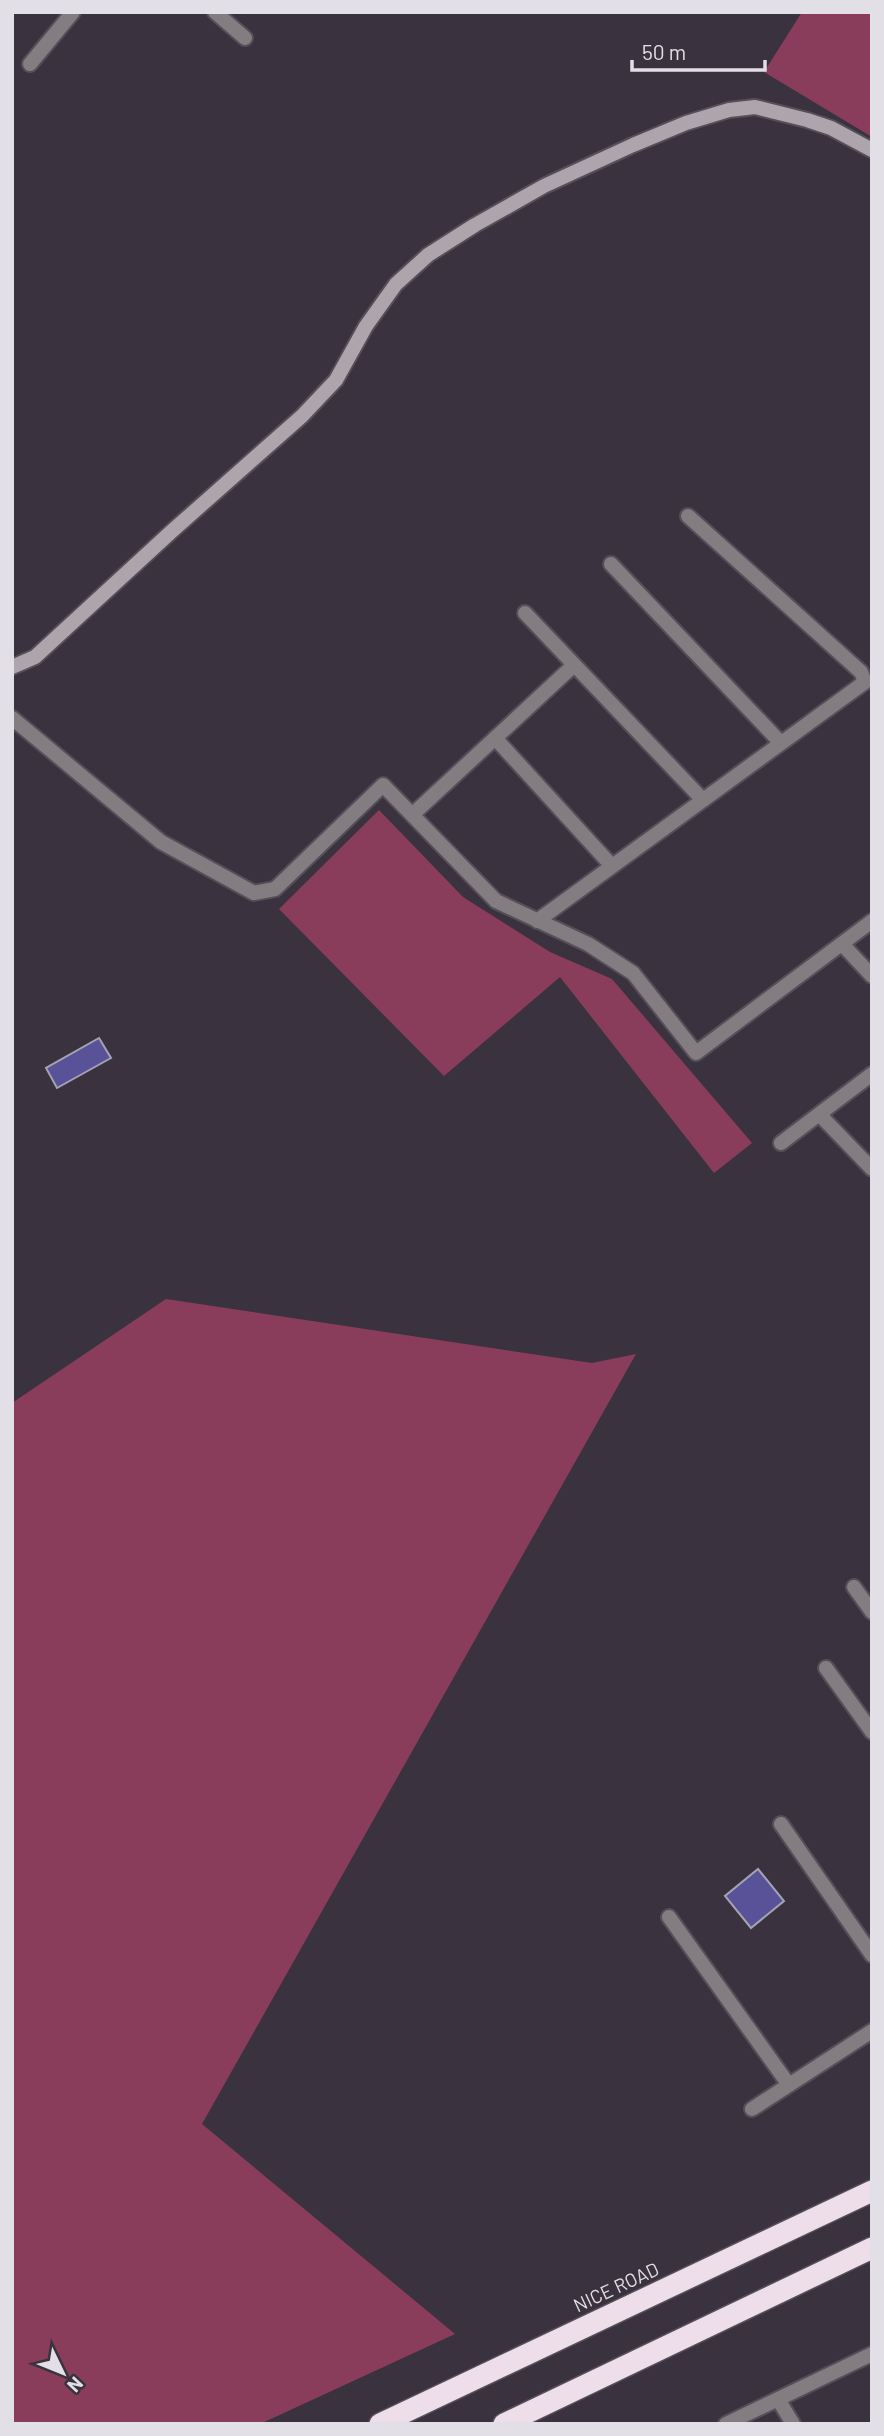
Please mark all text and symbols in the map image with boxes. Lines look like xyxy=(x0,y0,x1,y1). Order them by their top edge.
scale bar xyxy=(632,28,765,72)
text: 50 m xyxy=(642,39,686,64)
street label: NICE ROAD xyxy=(570,2257,662,2316)
north arrow xyxy=(28,2338,98,2408)
text: N xyxy=(63,2372,89,2397)

